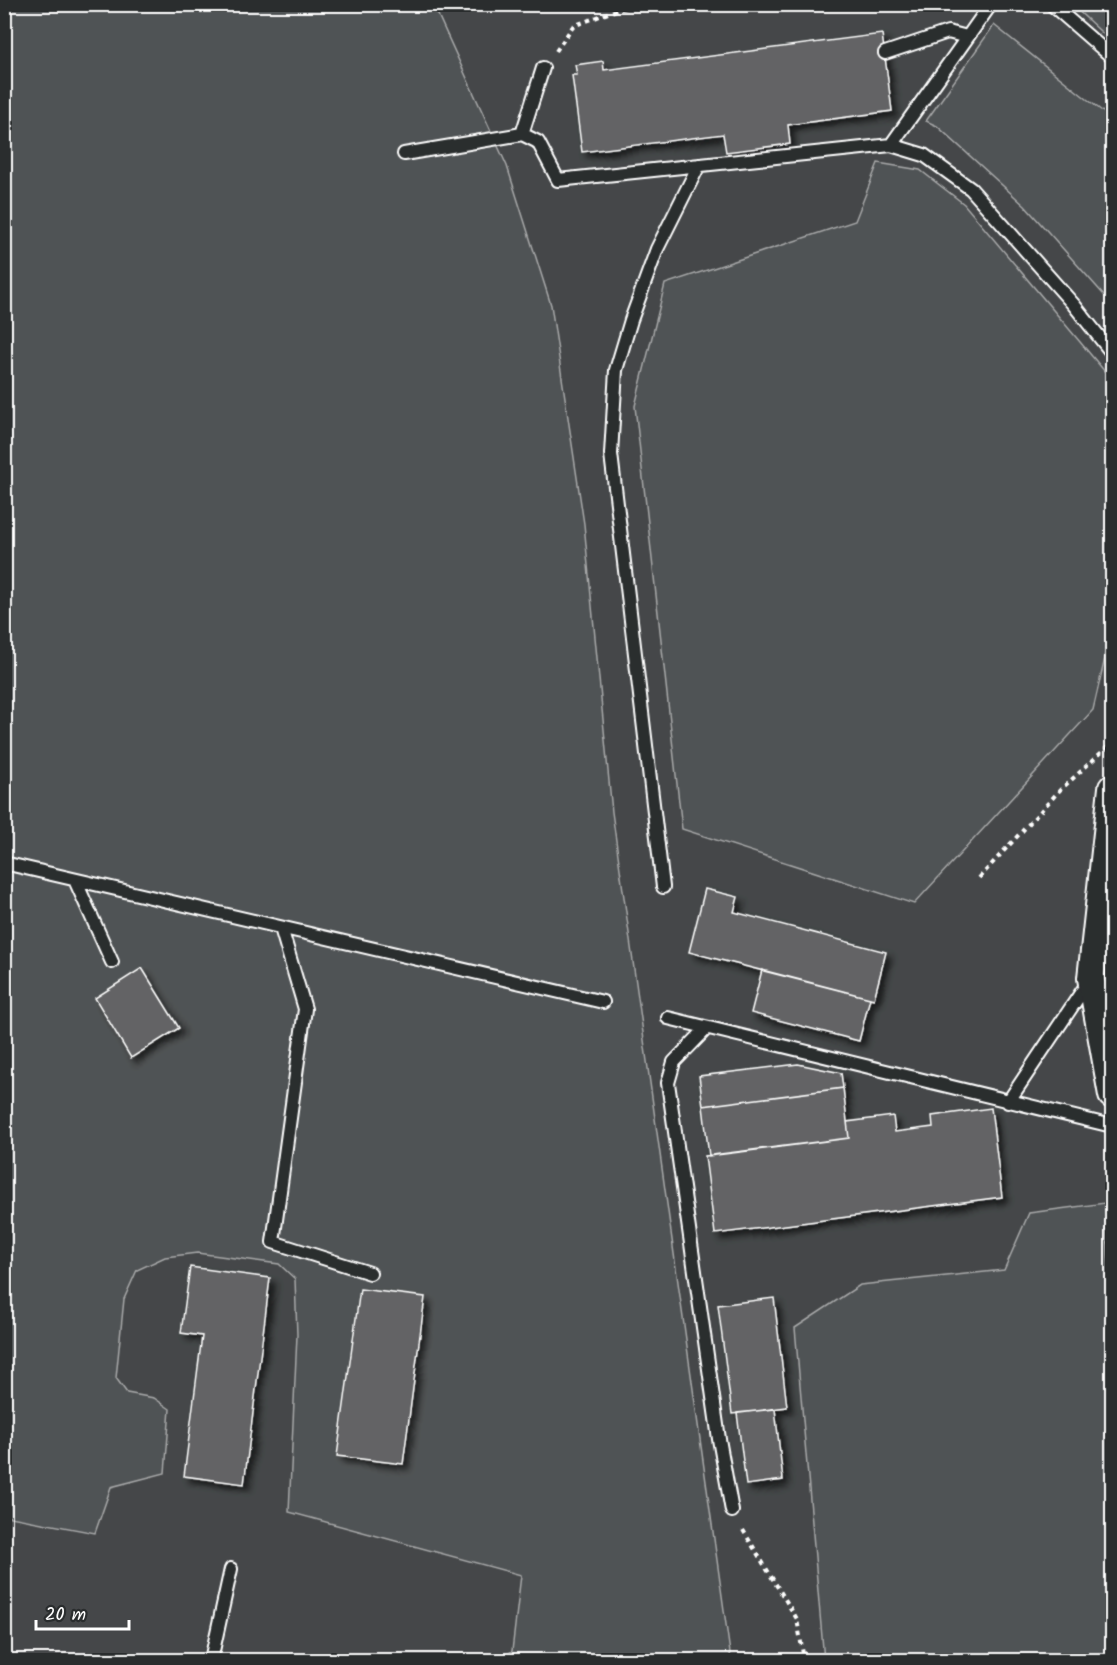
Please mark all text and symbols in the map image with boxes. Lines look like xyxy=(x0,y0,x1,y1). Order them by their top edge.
scale bar xyxy=(36,1593,129,1631)
text: 20 m xyxy=(45,1601,86,1630)

